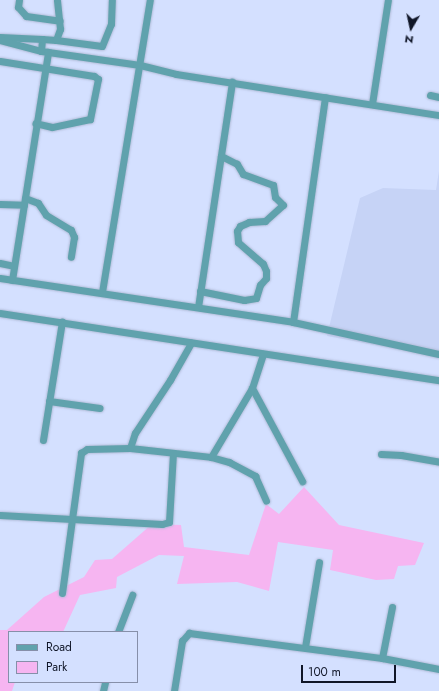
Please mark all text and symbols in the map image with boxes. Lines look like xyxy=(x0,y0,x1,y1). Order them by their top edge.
north arrow xyxy=(391,8,431,48)
text: N xyxy=(404,31,415,48)
legend xyxy=(8,631,138,683)
text: Road xyxy=(46,638,72,656)
scale bar xyxy=(303,657,398,683)
text: Park xyxy=(46,658,67,676)
text: 100 m xyxy=(308,663,341,681)

